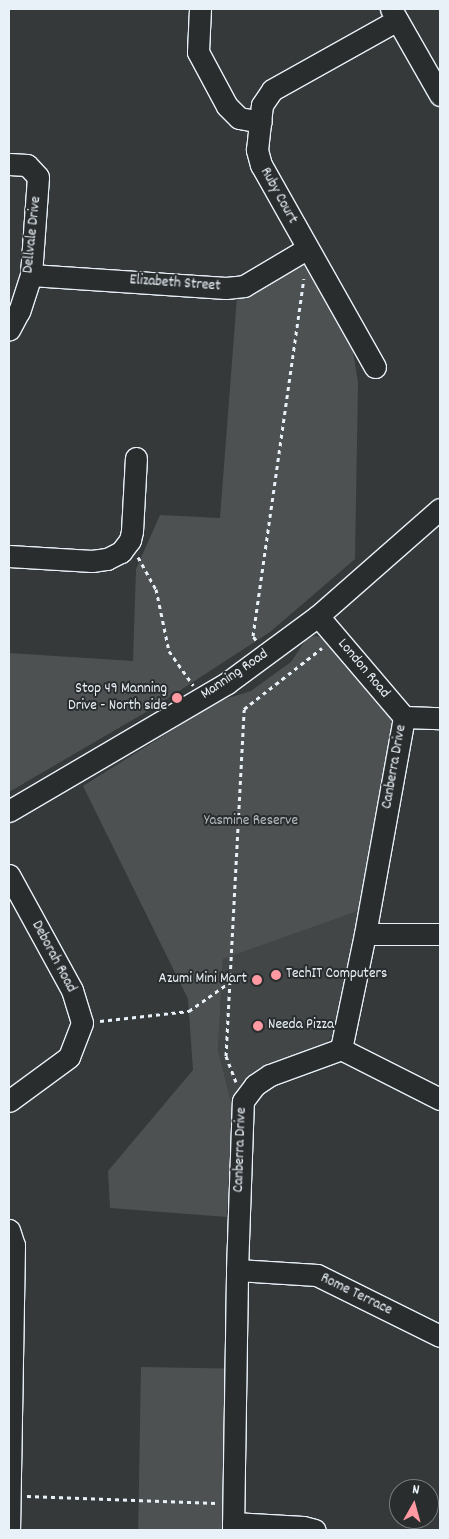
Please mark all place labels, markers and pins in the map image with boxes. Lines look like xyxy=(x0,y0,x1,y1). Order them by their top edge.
place label: Stop 49 Manning Drive - North side xyxy=(68,680,167,715)
marker: Stop 49 Manning Drive - North side xyxy=(171,692,183,704)
place label: TechIT Computers xyxy=(286,966,387,984)
marker: TechIT Computers xyxy=(270,969,282,981)
place label: Azumi Mini Mart xyxy=(159,971,247,989)
marker: Azumi Mini Mart xyxy=(251,974,263,986)
place label: Needa Pizza xyxy=(268,1017,334,1035)
marker: Needa Pizza xyxy=(252,1020,264,1032)

